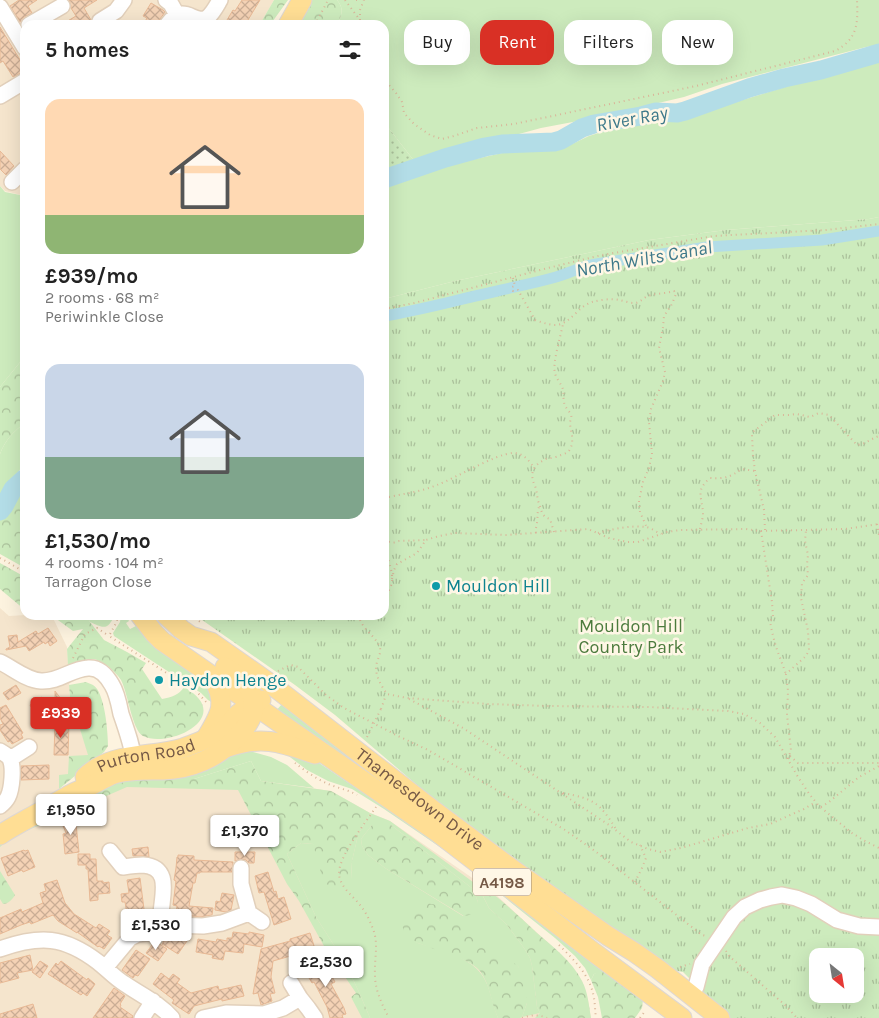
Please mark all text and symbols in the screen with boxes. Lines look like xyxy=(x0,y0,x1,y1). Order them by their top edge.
chip: Buy xyxy=(404,20,470,65)
chip: Rent xyxy=(480,20,554,65)
chip: Filters xyxy=(564,20,652,65)
chip: New xyxy=(662,20,733,65)
icon: filters xyxy=(336,36,364,64)
text: 5 homes xyxy=(45,38,130,62)
water label: River Ray xyxy=(595,102,670,136)
icon: home xyxy=(160,132,250,222)
water label: North Wilts Canal xyxy=(574,236,714,282)
text: £939/mo xyxy=(45,264,138,288)
text: 2 rooms · 68 m² xyxy=(45,288,159,307)
text: Periwinkle Close xyxy=(45,307,164,326)
icon: home xyxy=(160,397,250,487)
text: £1,530/mo xyxy=(45,529,151,553)
text: 4 rooms · 104 m² xyxy=(45,553,164,572)
text: Tarragon Close xyxy=(45,572,152,591)
place label: Mouldon Hill xyxy=(446,575,550,597)
marker: Mouldon Hill xyxy=(430,580,442,592)
park label: Mouldon Hill Country Park xyxy=(578,615,684,658)
place label: Haydon Henge xyxy=(169,669,287,691)
marker: Haydon Henge xyxy=(153,674,165,686)
pin: £939 xyxy=(31,696,91,739)
text: £939 xyxy=(41,703,81,722)
street label: Purton Road xyxy=(93,733,198,777)
street label: Thamesdown Drive xyxy=(351,743,489,855)
pin: £1,950 xyxy=(30,794,112,836)
text: £1,950 xyxy=(47,800,95,819)
pin: £1,370 xyxy=(204,814,286,857)
text: £1,370 xyxy=(221,821,269,840)
road number: A4198 xyxy=(473,869,531,896)
pin: £1,530 xyxy=(115,908,197,951)
text: £1,530 xyxy=(132,915,180,934)
pin: £2,530 xyxy=(285,946,367,988)
north arrow xyxy=(809,948,864,1002)
map controls xyxy=(809,948,864,1003)
text: £2,530 xyxy=(300,952,352,971)

